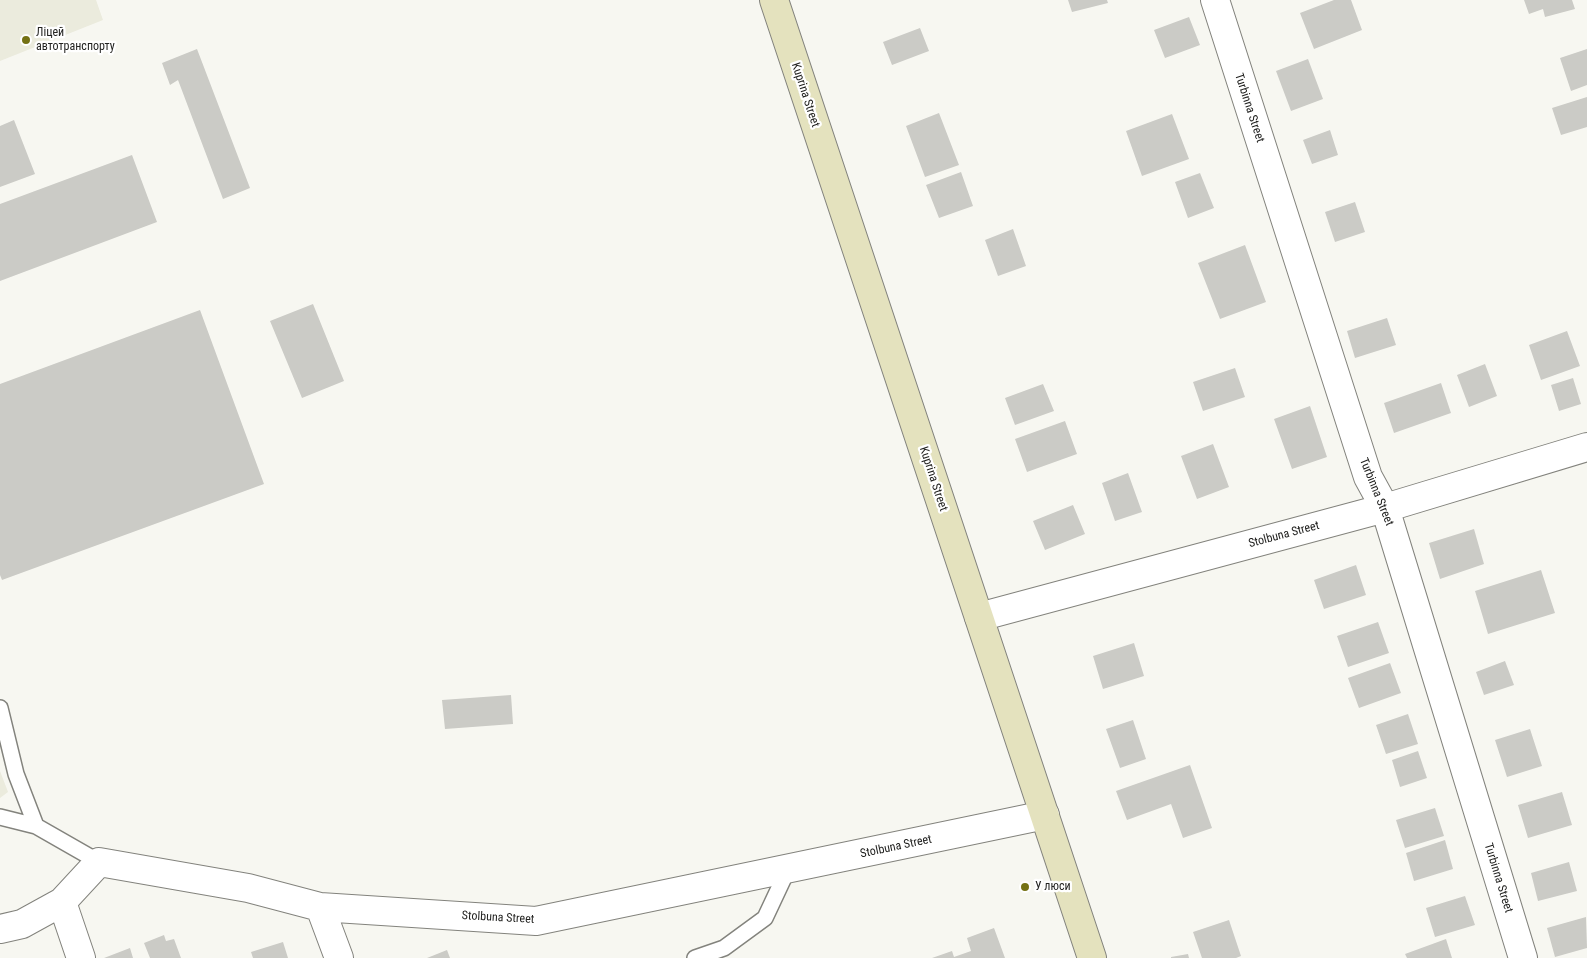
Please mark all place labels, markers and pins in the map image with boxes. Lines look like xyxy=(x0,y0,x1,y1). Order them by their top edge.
place label: Ліцей автотранспорту xyxy=(36,26,115,54)
marker: Ліцей автотранспорту xyxy=(20,34,32,46)
place label: У люси xyxy=(1035,880,1071,894)
marker: У люси xyxy=(1019,881,1031,893)

